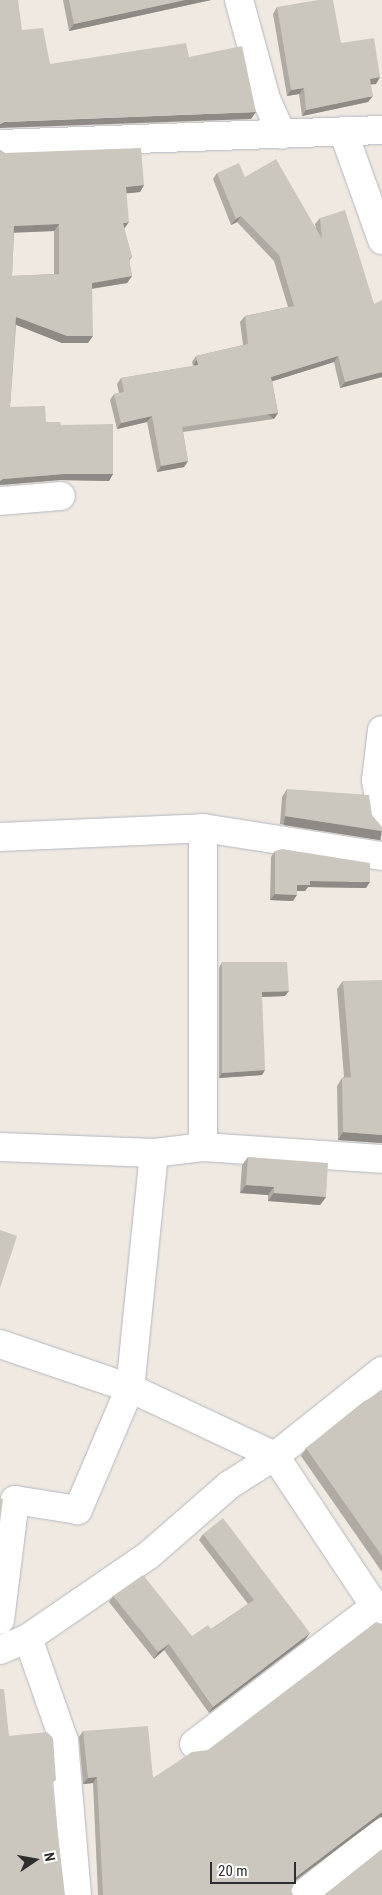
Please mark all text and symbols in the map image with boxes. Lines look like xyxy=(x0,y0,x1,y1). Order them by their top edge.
north arrow xyxy=(10,1835,60,1885)
text: N xyxy=(41,1851,58,1863)
scale bar xyxy=(212,1852,298,1884)
text: 20 m xyxy=(218,1862,248,1880)

